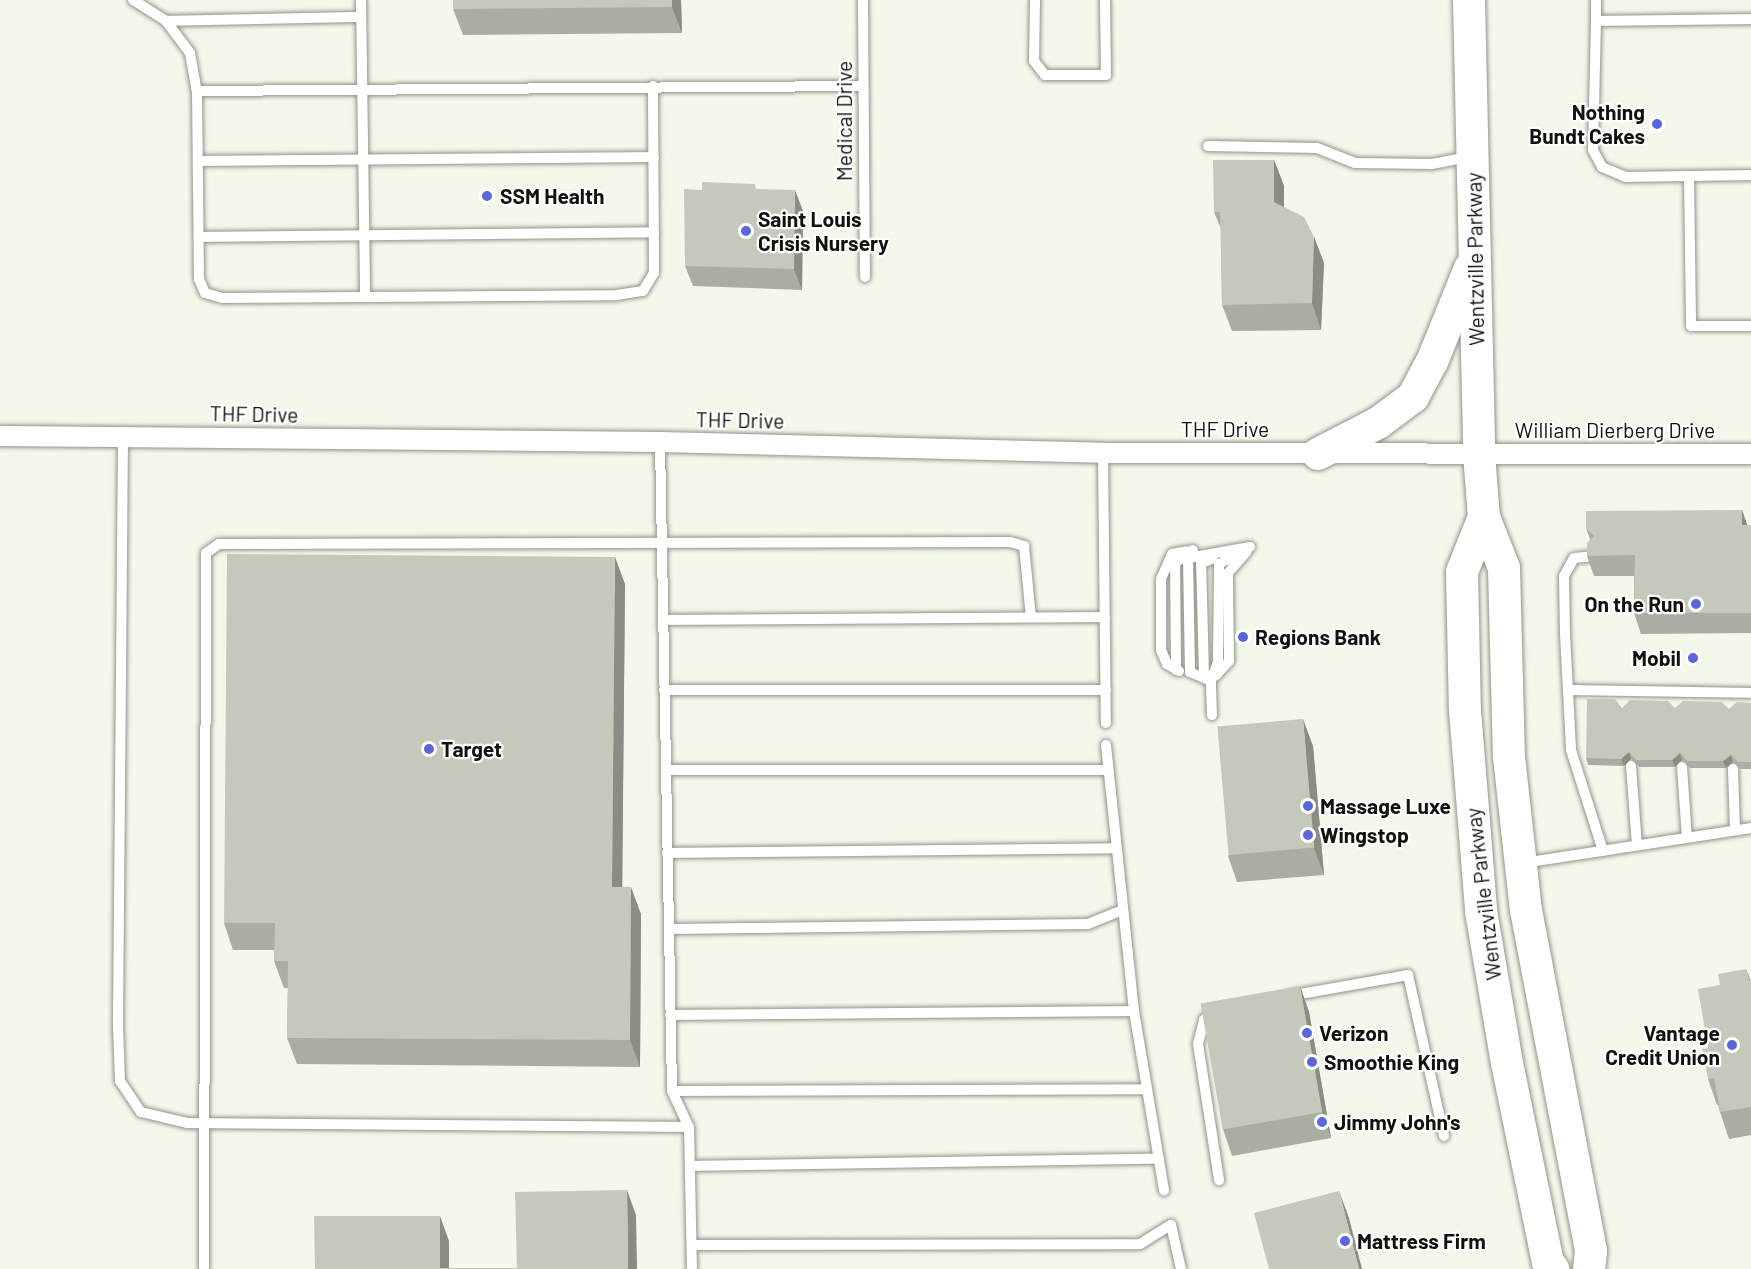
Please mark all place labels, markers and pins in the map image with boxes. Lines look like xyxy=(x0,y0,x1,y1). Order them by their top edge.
place label: Nothing Bundt Cakes xyxy=(1529,99,1645,149)
marker: Nothing Bundt Cakes xyxy=(1650,117,1664,131)
place label: SSM Health xyxy=(500,183,604,209)
marker: SSM Health xyxy=(478,187,496,205)
place label: Saint Louis Crisis Nursery xyxy=(758,206,889,256)
marker: Saint Louis Crisis Nursery xyxy=(739,224,753,238)
place label: On the Run xyxy=(1584,591,1684,617)
marker: On the Run xyxy=(1689,597,1703,611)
place label: Regions Bank xyxy=(1255,624,1381,650)
marker: Regions Bank xyxy=(1236,630,1250,644)
place label: Mobil xyxy=(1632,645,1681,671)
marker: Mobil xyxy=(1686,651,1700,665)
place label: Target xyxy=(441,736,502,762)
marker: Target xyxy=(422,742,436,756)
place label: Massage Luxe xyxy=(1320,793,1451,819)
marker: Massage Luxe xyxy=(1301,799,1315,813)
place label: Wingstop xyxy=(1320,822,1409,848)
marker: Wingstop xyxy=(1301,828,1315,842)
place label: Verizon xyxy=(1319,1020,1388,1046)
place label: Vantage Credit Union xyxy=(1605,1020,1720,1070)
marker: Verizon xyxy=(1300,1026,1314,1040)
marker: Vantage Credit Union xyxy=(1725,1038,1739,1052)
place label: Smoothie King xyxy=(1324,1049,1459,1075)
marker: Smoothie King xyxy=(1305,1055,1319,1069)
place label: Jimmy John's xyxy=(1334,1109,1461,1135)
marker: Jimmy John's xyxy=(1315,1115,1329,1129)
place label: Mattress Firm xyxy=(1357,1228,1486,1254)
marker: Mattress Firm xyxy=(1338,1234,1352,1248)

